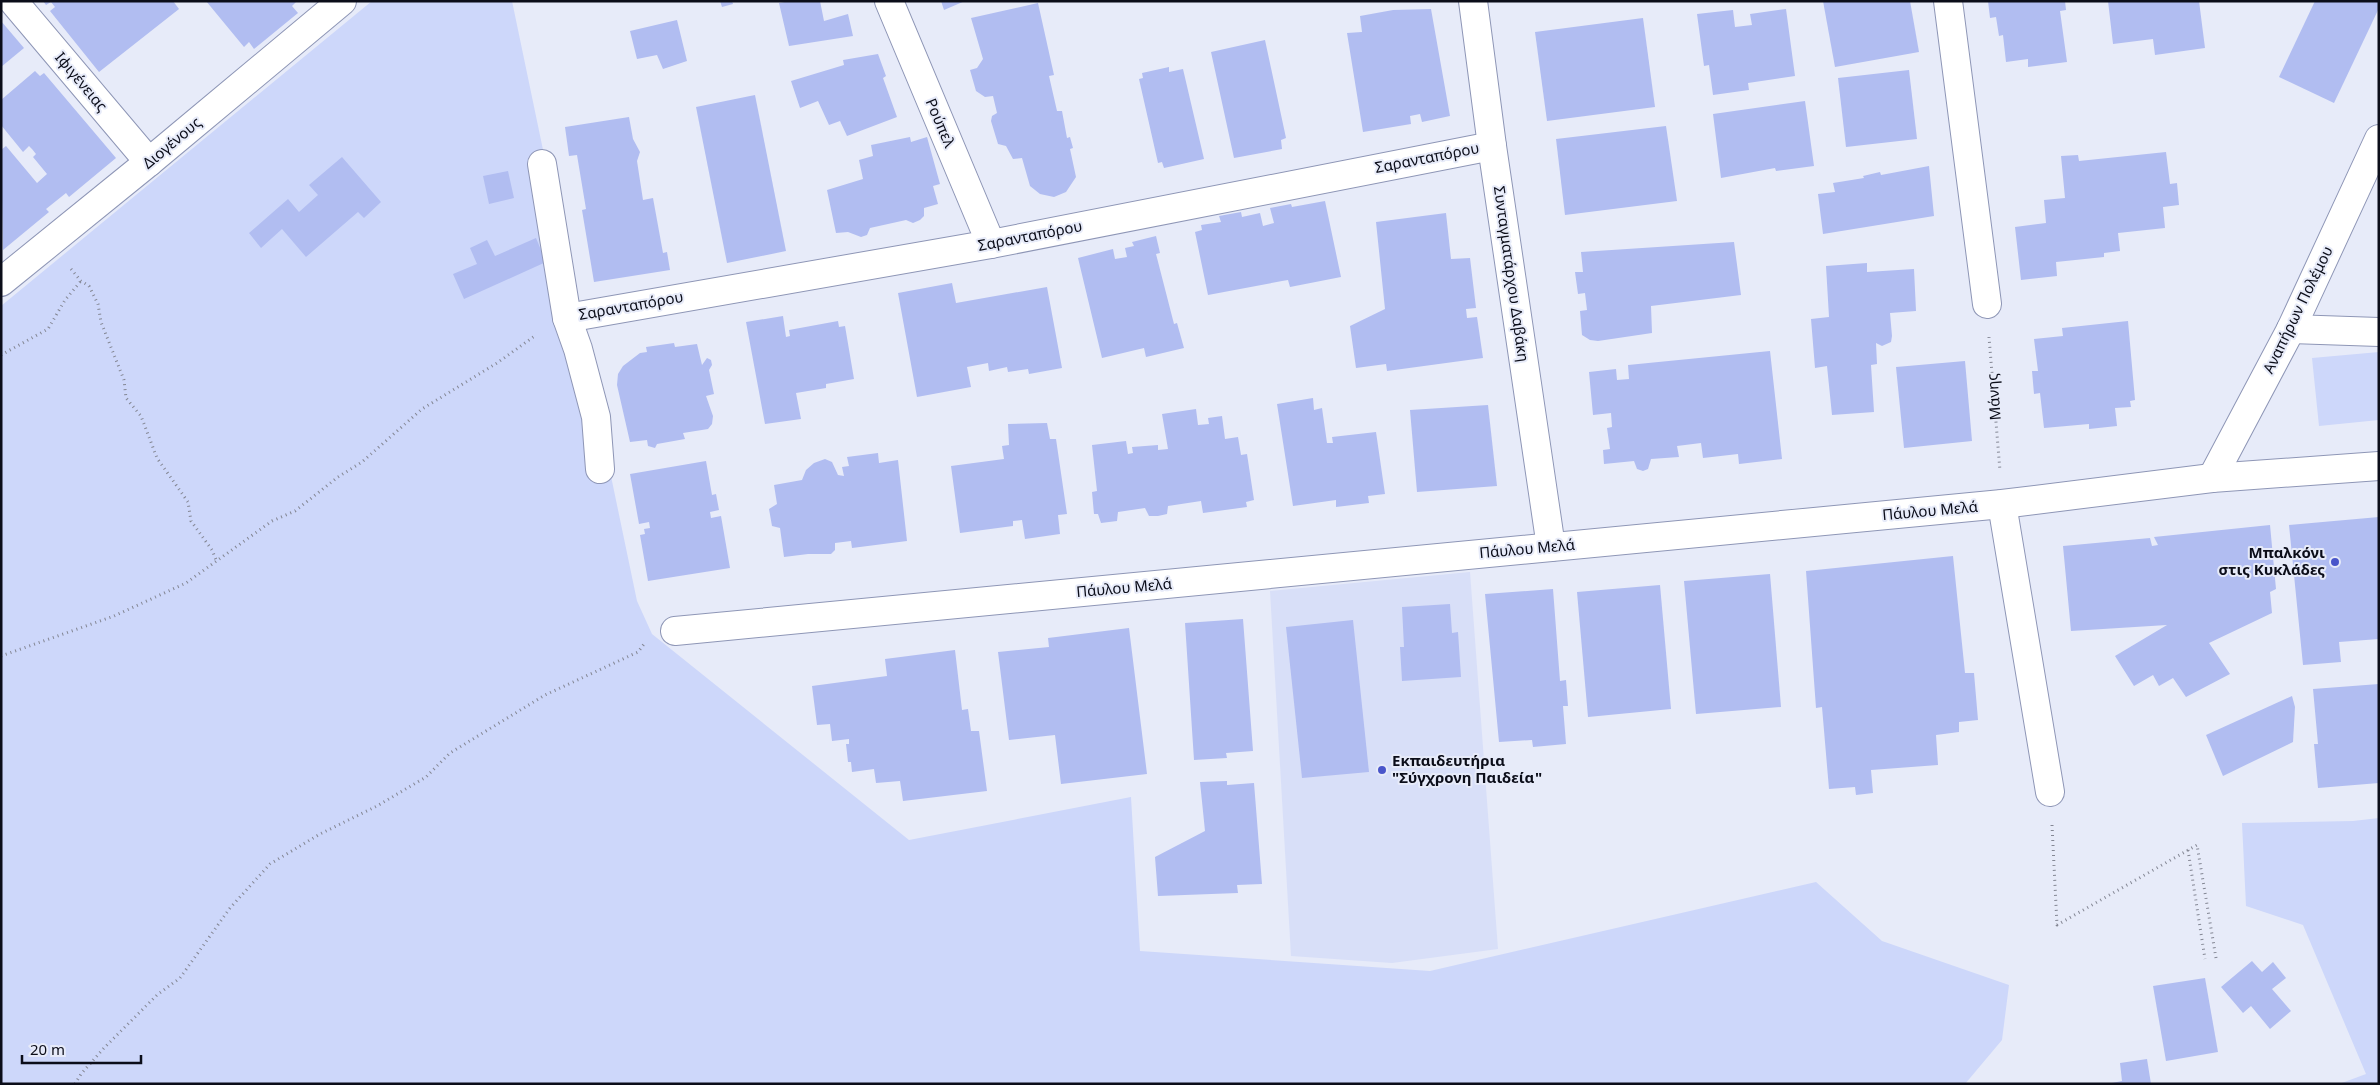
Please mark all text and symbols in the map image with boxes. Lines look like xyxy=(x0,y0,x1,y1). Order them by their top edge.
street label: Ιφιγένειας xyxy=(51,48,112,115)
street label: Ρούπελ xyxy=(922,95,960,150)
street label: Διογένους xyxy=(138,112,205,173)
street label: Σαρανταπόρου xyxy=(1373,137,1481,177)
street label: Συνταγματάρχου Δαβάκη xyxy=(1490,185,1534,363)
street label: Σαρανταπόρου xyxy=(976,215,1084,255)
street label: Αναπήρων Πολέμου xyxy=(2258,242,2337,377)
street label: Σαρανταπόρου xyxy=(577,286,685,324)
street label: Μάνης xyxy=(1981,373,2005,421)
street label: Πάυλου Μελά xyxy=(1881,496,1979,524)
street label: Πάυλου Μελά xyxy=(1478,534,1576,562)
place label: Μπαλκόνι στις Κυκλάδες xyxy=(2219,542,2325,579)
marker: Μπαλκόνι στις Κυκλάδες xyxy=(2329,556,2341,568)
street label: Πάυλου Μελά xyxy=(1075,573,1173,601)
place label: Εκπαιδευτήρια "Σύγχρονη Παιδεία" xyxy=(1392,750,1542,787)
marker: Εκπαιδευτήρια "Σύγχρονη Παιδεία" xyxy=(1376,764,1388,776)
scale bar xyxy=(22,1032,141,1064)
text: 20 m xyxy=(30,1039,65,1059)

